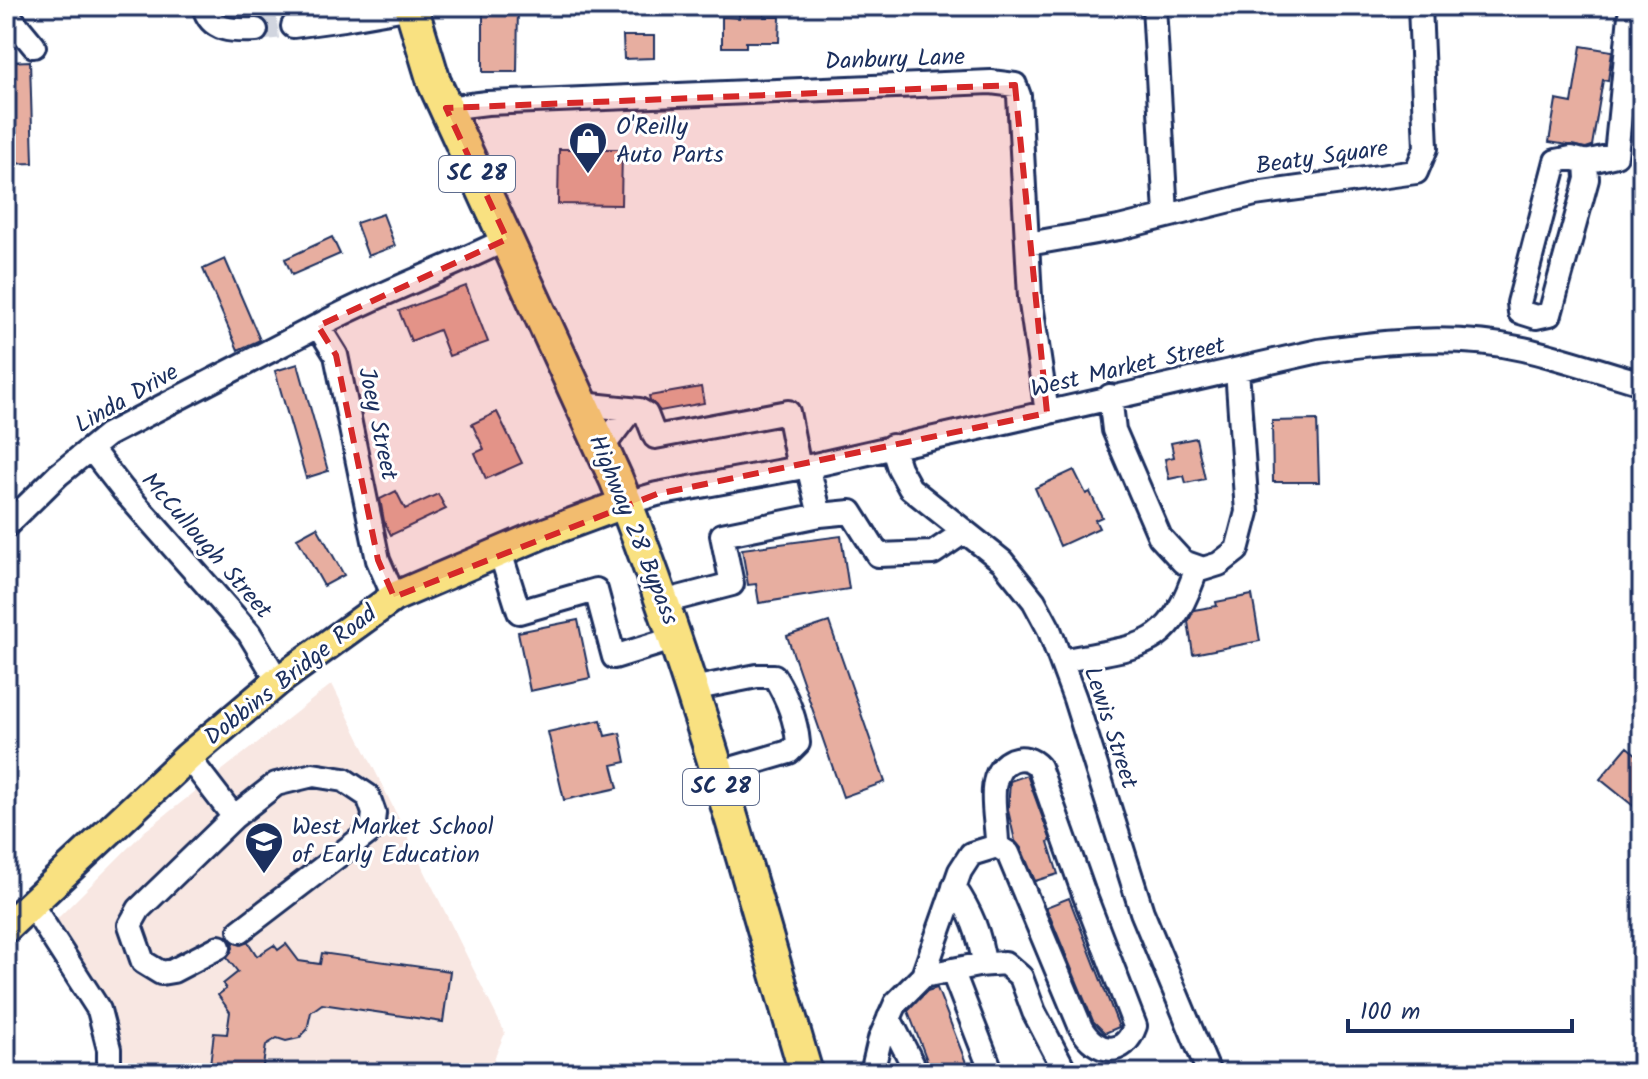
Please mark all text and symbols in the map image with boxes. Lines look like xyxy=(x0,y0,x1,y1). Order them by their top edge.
street label: Danbury Lane xyxy=(824,38,966,82)
place label: O'Reilly Auto Parts xyxy=(616,108,724,175)
shop icon: O'Reilly Auto Parts xyxy=(567,120,609,175)
street label: Beaty Square xyxy=(1253,129,1391,187)
road number: SC 28 xyxy=(439,156,515,192)
street label: West Market Street xyxy=(1027,326,1230,409)
street label: Linda Drive xyxy=(68,353,187,445)
street label: Joey Street xyxy=(346,364,408,485)
street label: Highway 28 Bypass xyxy=(577,429,689,631)
street label: McCullough Street xyxy=(131,464,282,629)
street label: Dobbins Bridge Road xyxy=(196,595,387,756)
street label: Lewis Street xyxy=(1072,662,1148,795)
road number: SC 28 xyxy=(683,769,759,805)
place label: West Market School of Early Education xyxy=(292,808,494,875)
school or university icon: West Market School of Early Education xyxy=(243,820,285,875)
scale bar xyxy=(1348,983,1572,1033)
text: 100 m xyxy=(1360,993,1420,1032)

